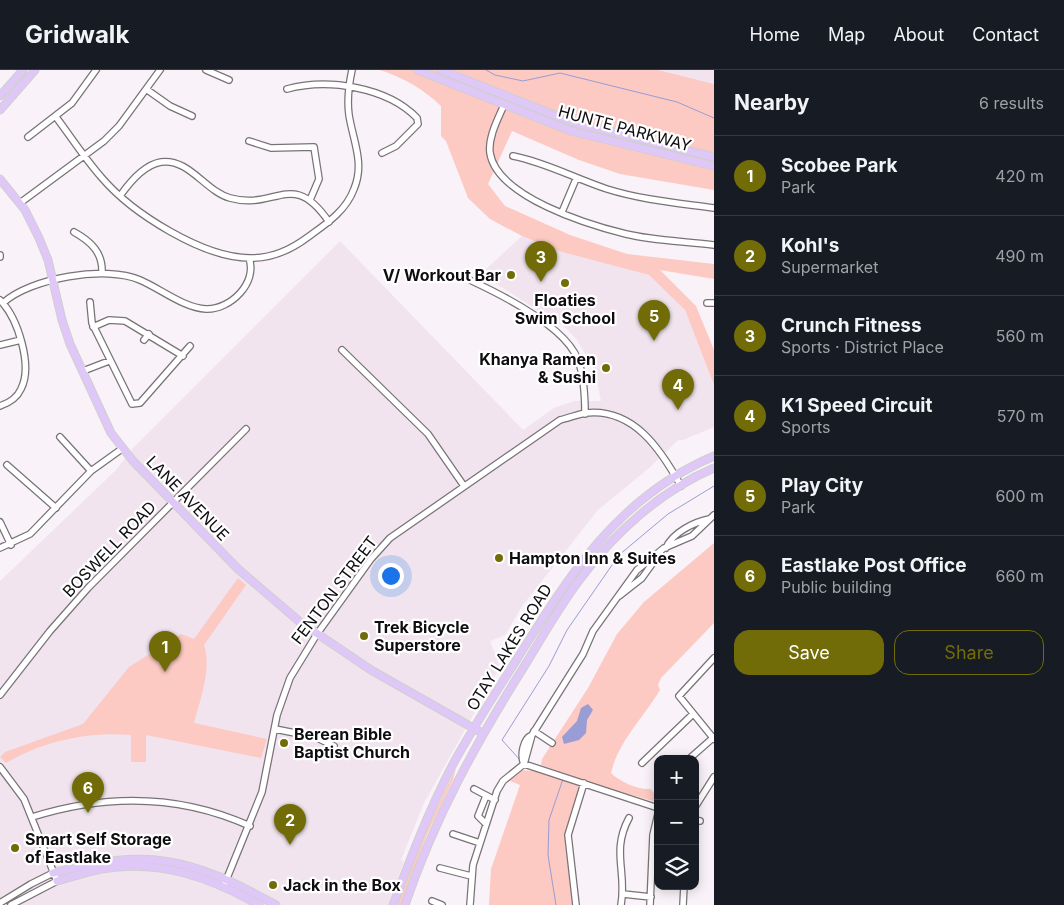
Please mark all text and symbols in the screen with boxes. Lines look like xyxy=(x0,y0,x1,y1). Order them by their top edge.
text: Gridwalk xyxy=(25,20,129,49)
text: Home xyxy=(750,24,800,45)
text: Map xyxy=(828,24,865,45)
text: About xyxy=(893,24,944,45)
text: Contact xyxy=(972,24,1039,45)
text: Nearby xyxy=(734,90,809,115)
text: 6 results xyxy=(979,93,1044,113)
street label: HUNTE PARKWAY xyxy=(556,101,694,155)
text: Scobee Park xyxy=(781,154,898,177)
text: 1 xyxy=(747,166,753,186)
text: 420 m xyxy=(995,166,1044,186)
text: Park xyxy=(781,177,815,197)
text: Kohl's xyxy=(781,234,839,257)
pin: 3 xyxy=(525,241,557,282)
text: 2 xyxy=(745,246,755,266)
text: 490 m xyxy=(995,246,1044,266)
text: Supermarket xyxy=(781,257,878,277)
place label: V/ Workout Bar xyxy=(383,265,501,285)
marker: V/ Workout Bar xyxy=(505,269,517,281)
marker: Floaties Swim School xyxy=(559,277,571,289)
place label: Floaties Swim School xyxy=(515,290,615,328)
pin: 5 xyxy=(638,300,670,341)
text: Crunch Fitness xyxy=(781,314,922,337)
text: 3 xyxy=(745,326,755,346)
text: 560 m xyxy=(996,326,1044,346)
text: Sports · District Place xyxy=(781,337,944,357)
place label: Khanya Ramen & Sushi xyxy=(479,349,596,387)
marker: Khanya Ramen & Sushi xyxy=(600,362,612,374)
pin: 4 xyxy=(662,369,694,410)
text: K1 Speed Circuit xyxy=(781,394,932,417)
text: 4 xyxy=(745,406,755,426)
text: 570 m xyxy=(997,406,1044,426)
text: Sports xyxy=(781,417,830,437)
street label: LANE AVENUE xyxy=(142,451,234,545)
text: Play City xyxy=(781,474,863,497)
text: 5 xyxy=(745,486,755,506)
text: 600 m xyxy=(995,486,1044,506)
street label: BOSWELL ROAD xyxy=(58,497,160,601)
text: Park xyxy=(781,497,815,517)
street label: FENTON STREET xyxy=(287,532,381,648)
place label: Hampton Inn & Suites xyxy=(509,548,676,568)
marker: Hampton Inn & Suites xyxy=(493,552,505,564)
text: Eastlake Post Office xyxy=(781,554,967,577)
your location xyxy=(378,563,404,589)
text: 6 xyxy=(745,566,755,586)
text: 660 m xyxy=(996,566,1044,586)
text: Public building xyxy=(781,577,892,597)
street label: OTAY LAKES ROAD xyxy=(462,580,556,714)
place label: Trek Bicycle Superstore xyxy=(374,617,469,655)
marker: Trek Bicycle Superstore xyxy=(358,630,370,642)
button: Save xyxy=(734,630,884,675)
button: Share xyxy=(894,630,1044,675)
pin: 1 xyxy=(149,631,181,672)
place label: Berean Bible Baptist Church xyxy=(294,724,410,762)
marker: Berean Bible Baptist Church xyxy=(278,737,290,749)
map controls xyxy=(654,755,699,890)
button: + xyxy=(654,755,699,800)
pin: 6 xyxy=(72,772,104,813)
button: − xyxy=(654,800,699,845)
pin: 2 xyxy=(274,804,306,845)
place label: Smart Self Storage of Eastlake xyxy=(25,829,172,867)
marker: Smart Self Storage of Eastlake xyxy=(9,842,21,854)
button: layers xyxy=(654,845,699,890)
place label: Jack in the Box xyxy=(283,875,401,895)
marker: Jack in the Box xyxy=(267,879,279,891)

